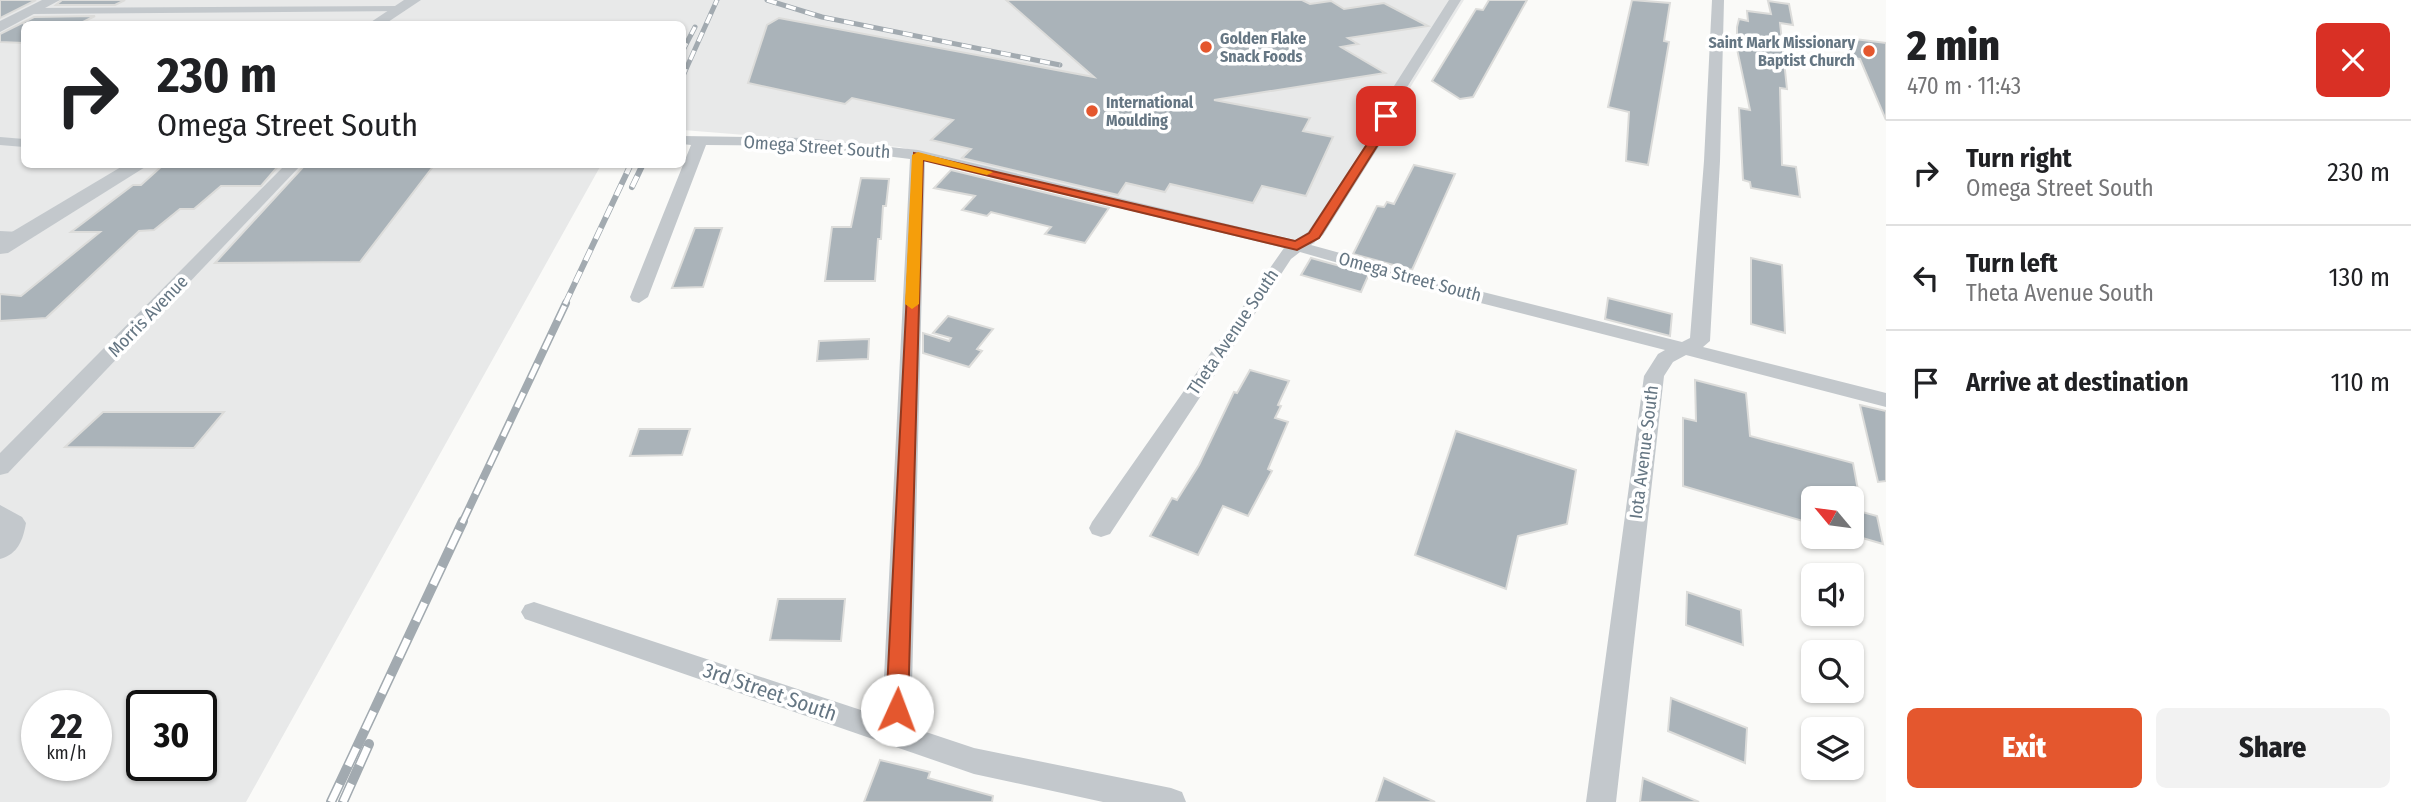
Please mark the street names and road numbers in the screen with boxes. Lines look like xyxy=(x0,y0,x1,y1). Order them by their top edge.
street label: Omega Street South xyxy=(743,131,891,163)
street label: Omega Street South xyxy=(1336,247,1484,307)
street label: Theta Avenue South xyxy=(1183,265,1283,399)
street label: Morris Avenue xyxy=(103,270,193,362)
street label: Iota Avenue South xyxy=(1625,384,1663,520)
street label: 3rd Street South xyxy=(700,657,840,727)

